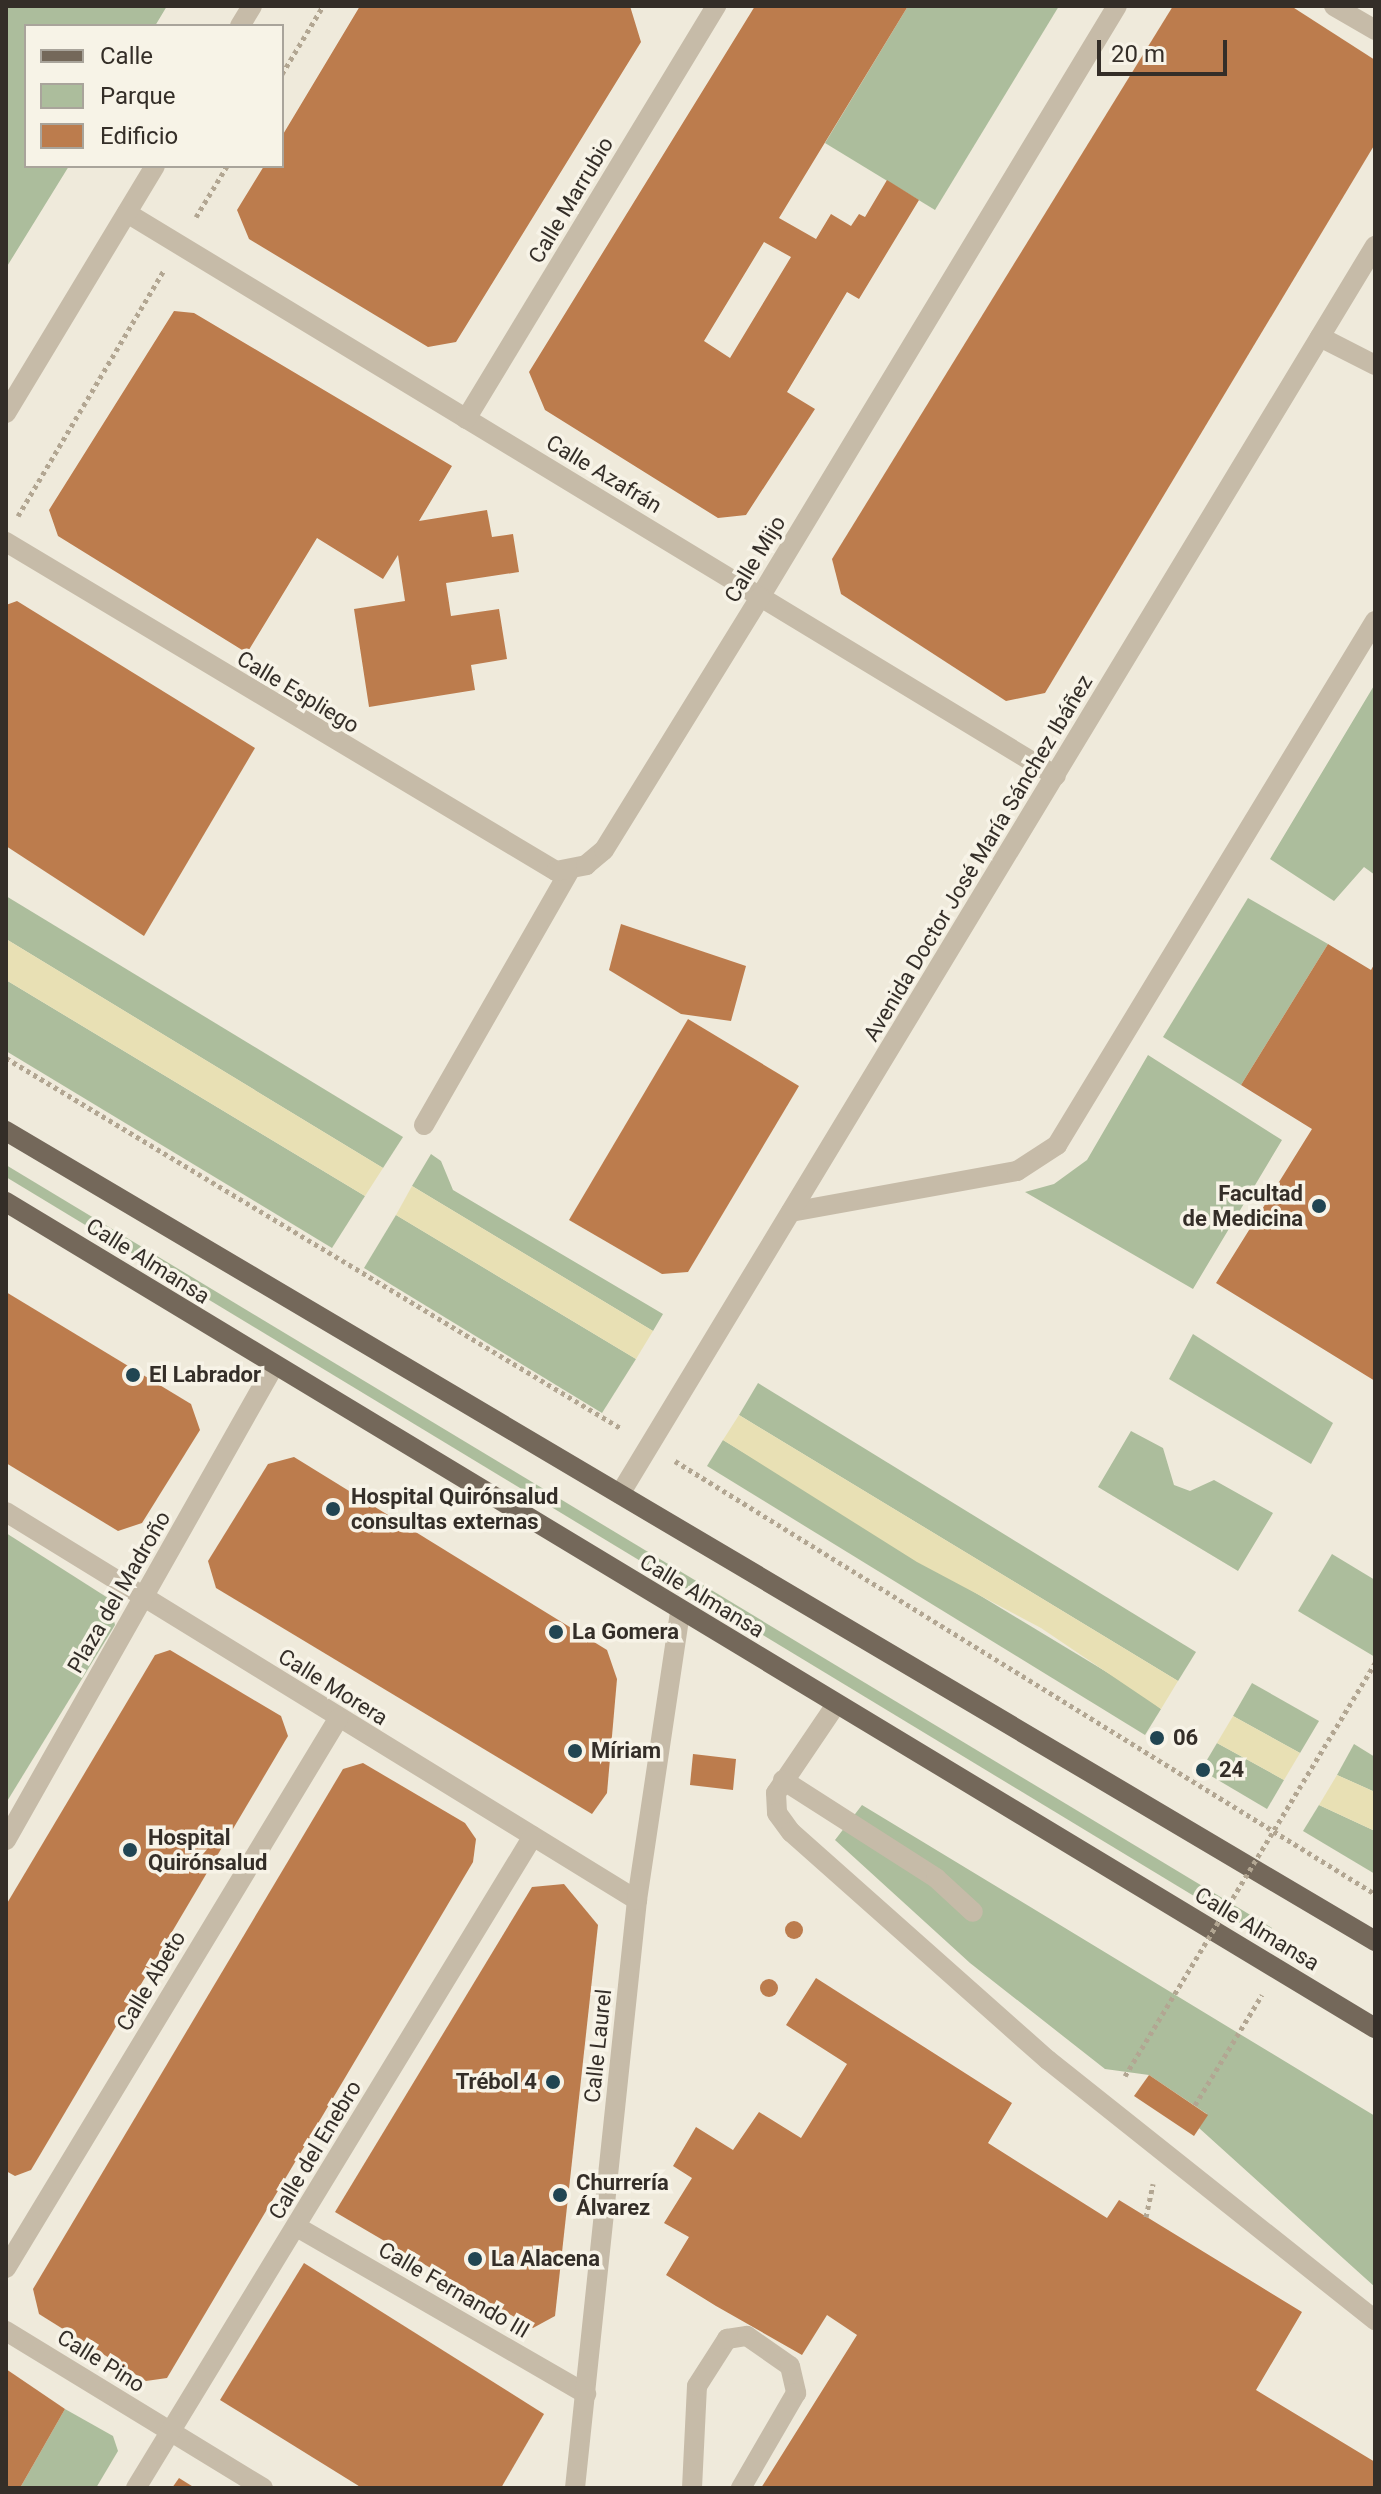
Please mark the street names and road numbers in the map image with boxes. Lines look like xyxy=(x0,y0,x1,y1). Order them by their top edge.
street label: Calle Marrubio xyxy=(523,132,619,268)
street label: Calle Azafrán xyxy=(541,429,667,519)
street label: Calle Mijo xyxy=(719,511,791,607)
street label: Calle Espliego xyxy=(232,645,364,739)
street label: Avenida Doctor José María Sánchez Ibáñez xyxy=(858,670,1098,1046)
street label: Calle Almansa xyxy=(81,1213,215,1309)
street label: Plaza del Madroño xyxy=(62,1506,176,1678)
street label: Calle Almansa xyxy=(635,1548,769,1644)
street label: Calle Morera xyxy=(274,1643,392,1731)
street label: Calle Almansa xyxy=(1190,1881,1324,1977)
street label: Calle Abeto xyxy=(111,1926,191,2036)
street label: Calle Laurel xyxy=(579,1988,617,2104)
street label: Calle del Enebro xyxy=(263,2076,367,2224)
street label: Calle Fernando III xyxy=(374,2236,534,2344)
street label: Calle Pino xyxy=(52,2324,150,2398)

